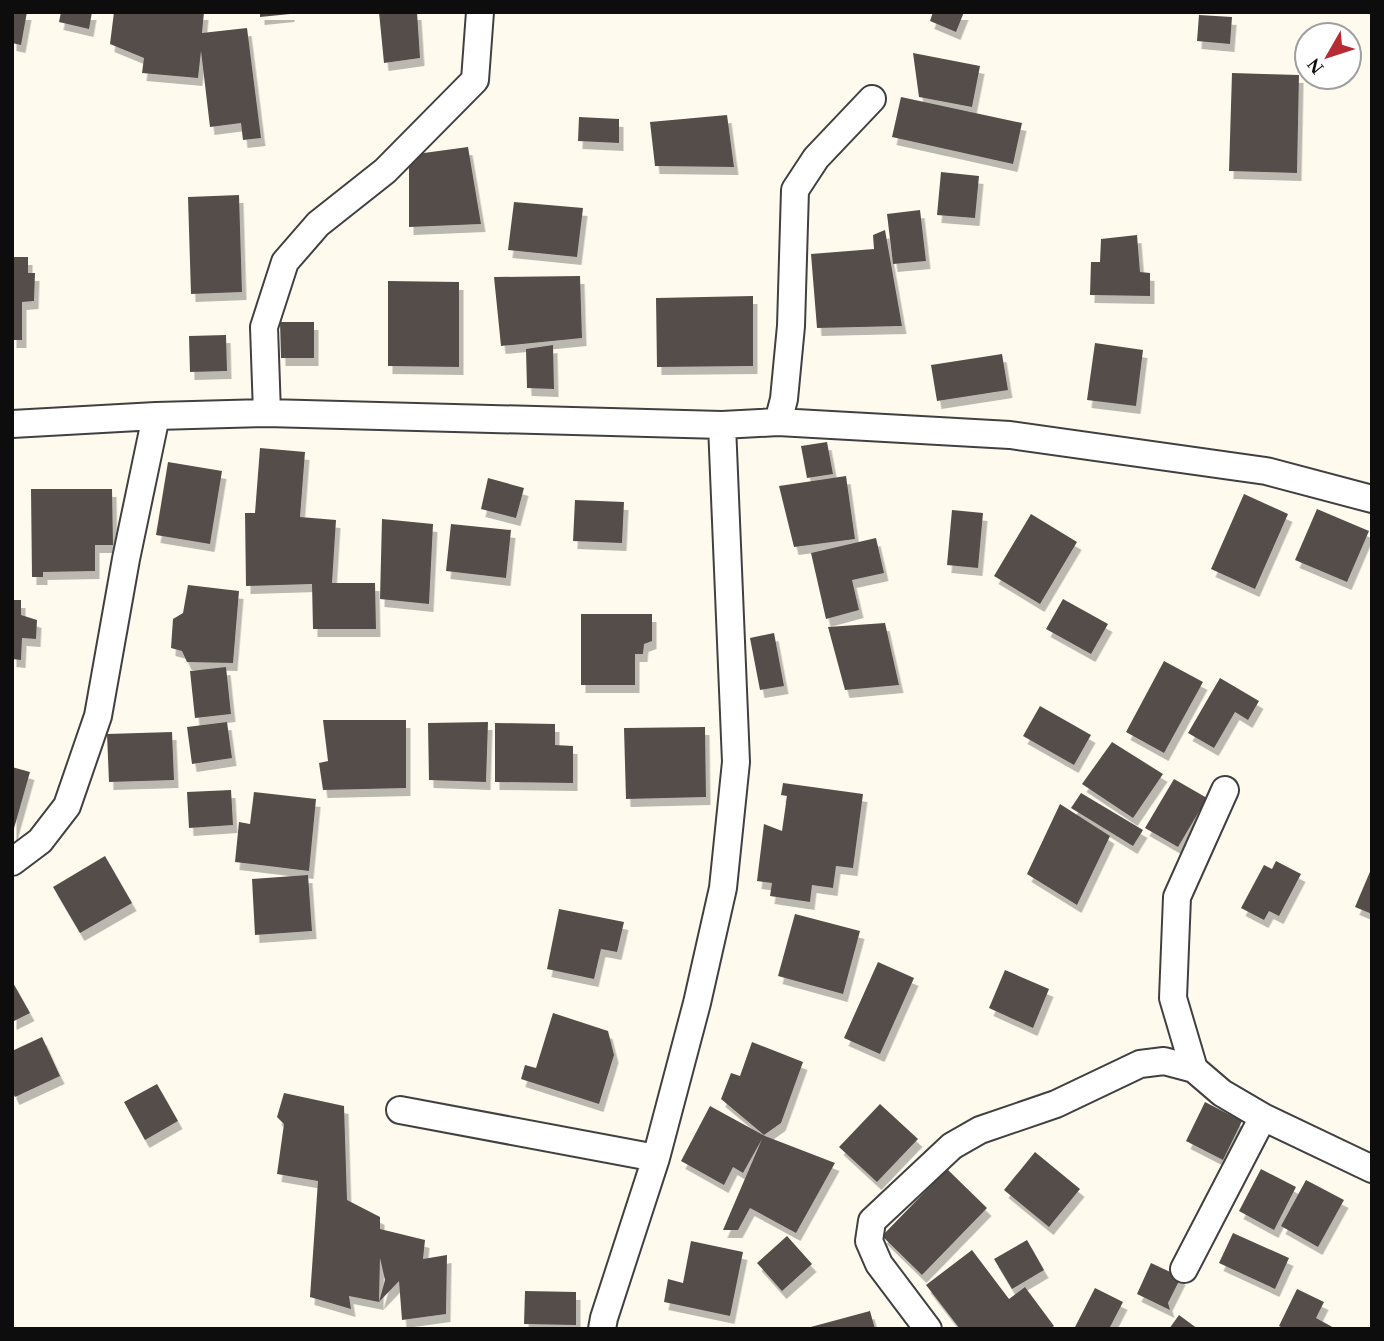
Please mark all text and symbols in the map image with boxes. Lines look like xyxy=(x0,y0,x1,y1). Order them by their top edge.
north arrow xyxy=(1293,21,1363,91)
text: N xyxy=(1303,54,1328,78)

